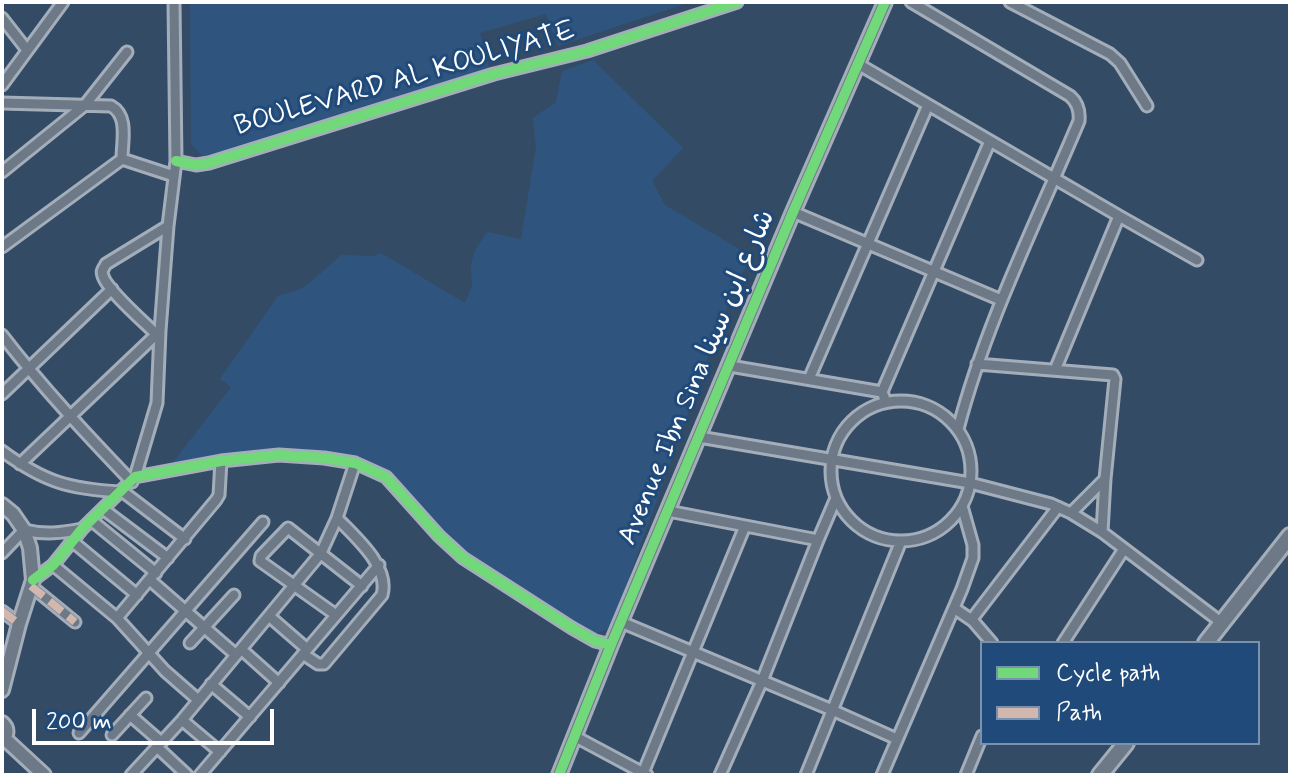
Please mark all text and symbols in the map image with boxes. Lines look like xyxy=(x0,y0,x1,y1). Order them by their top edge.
street label: BOULEVARD AL KOULIYATE xyxy=(231,15,579,145)
street label: Avenue Ibn Sina شارع ابن سينا xyxy=(612,205,784,551)
legend xyxy=(980,641,1260,745)
text: Cycle path xyxy=(1056,658,1161,689)
scale bar xyxy=(36,693,278,743)
text: Path xyxy=(1056,698,1102,729)
text: 200 m xyxy=(46,707,112,738)

